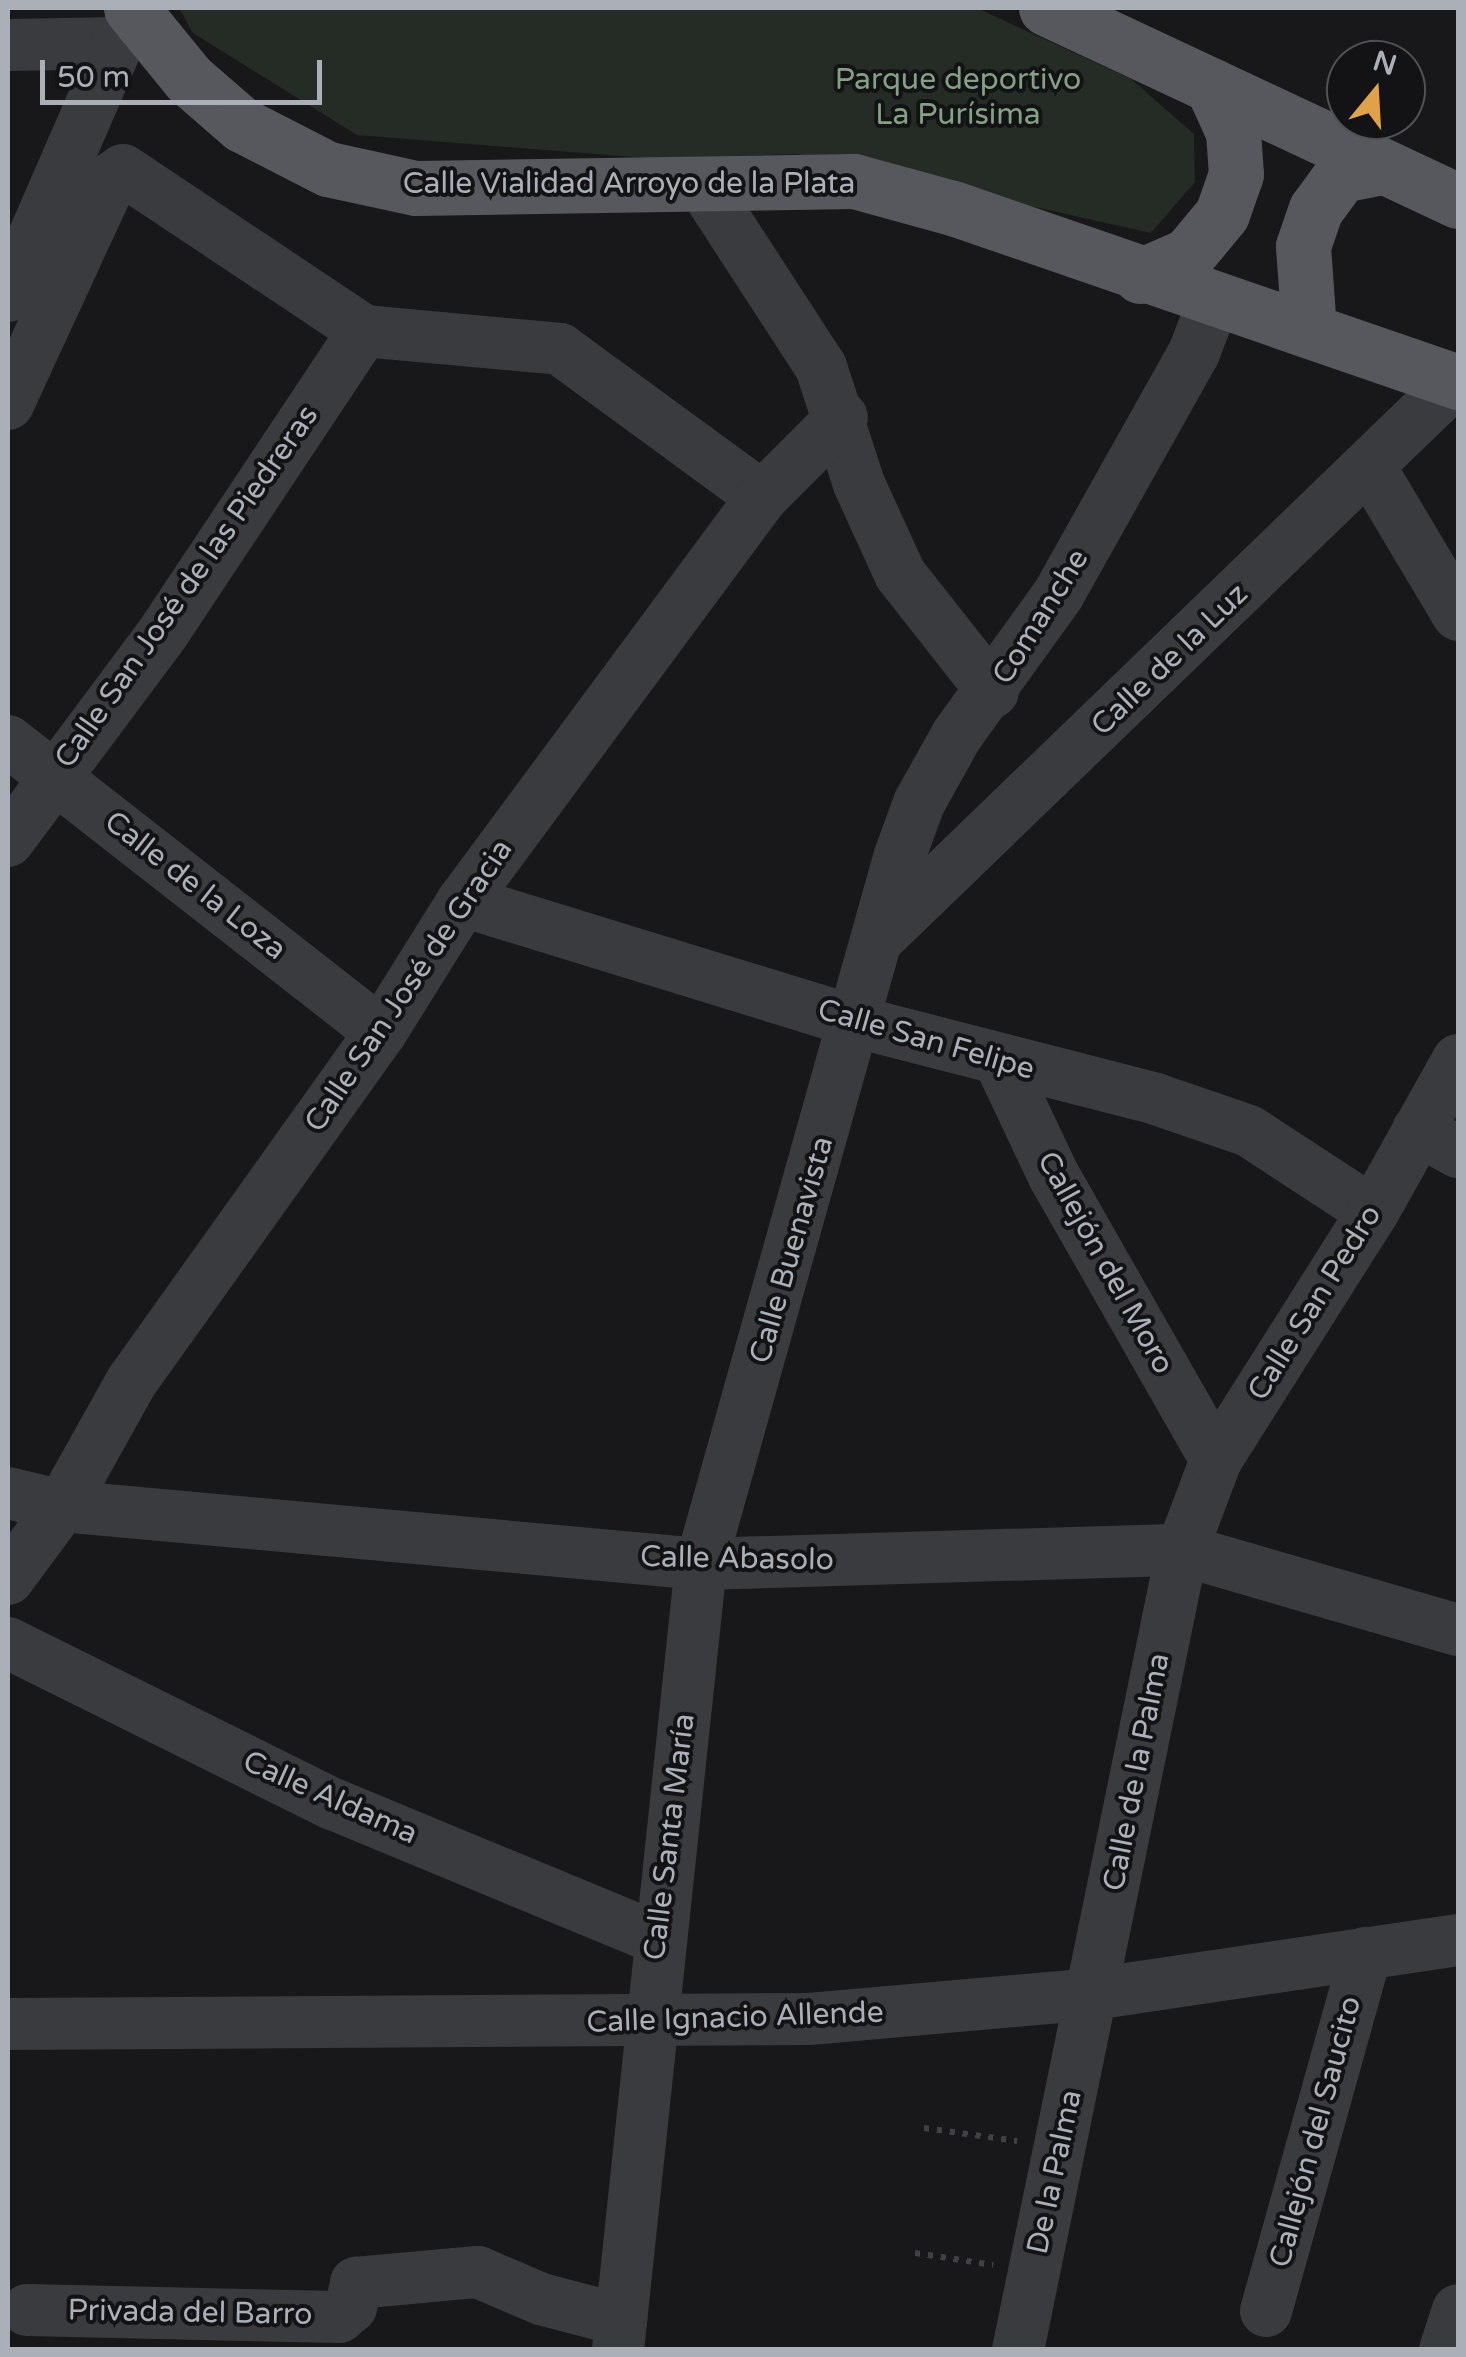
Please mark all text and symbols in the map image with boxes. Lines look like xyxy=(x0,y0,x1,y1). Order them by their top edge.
scale bar xyxy=(45,40,328,102)
north arrow xyxy=(1326,40,1426,140)
text: N xyxy=(1369,44,1401,83)
text: 50 m xyxy=(57,59,130,96)
park label: Parque deportivo La Purísima xyxy=(835,62,1081,132)
street label: Calle Vialidad Arroyo de la Plata xyxy=(403,166,855,202)
street label: Calle San José de las Piedreras xyxy=(48,399,326,775)
street label: Comanche xyxy=(985,543,1097,691)
street label: Calle de la Luz xyxy=(1084,576,1256,744)
street label: Calle de la Loza xyxy=(97,804,293,968)
street label: Calle San José de Gracia xyxy=(298,833,520,1139)
street label: Calle San Felipe xyxy=(814,992,1038,1088)
street label: Calle Buenavista xyxy=(742,1133,842,1367)
street label: Callejón del Moro xyxy=(1029,1145,1181,1381)
street label: Calle San Pedro xyxy=(1240,1199,1390,1407)
street label: Calle Abasolo xyxy=(640,1539,834,1579)
street label: Calle de la Palma xyxy=(1096,1650,1178,1894)
street label: Calle Santa María xyxy=(637,1712,703,1962)
street label: Calle Aldama xyxy=(237,1743,423,1853)
street label: Callejón del Saucito xyxy=(1262,1993,1370,2271)
street label: Calle Ignacio Allende xyxy=(586,1995,884,2041)
street label: De la Palma xyxy=(1020,2087,1090,2257)
street label: Privada del Barro xyxy=(67,2293,313,2333)

